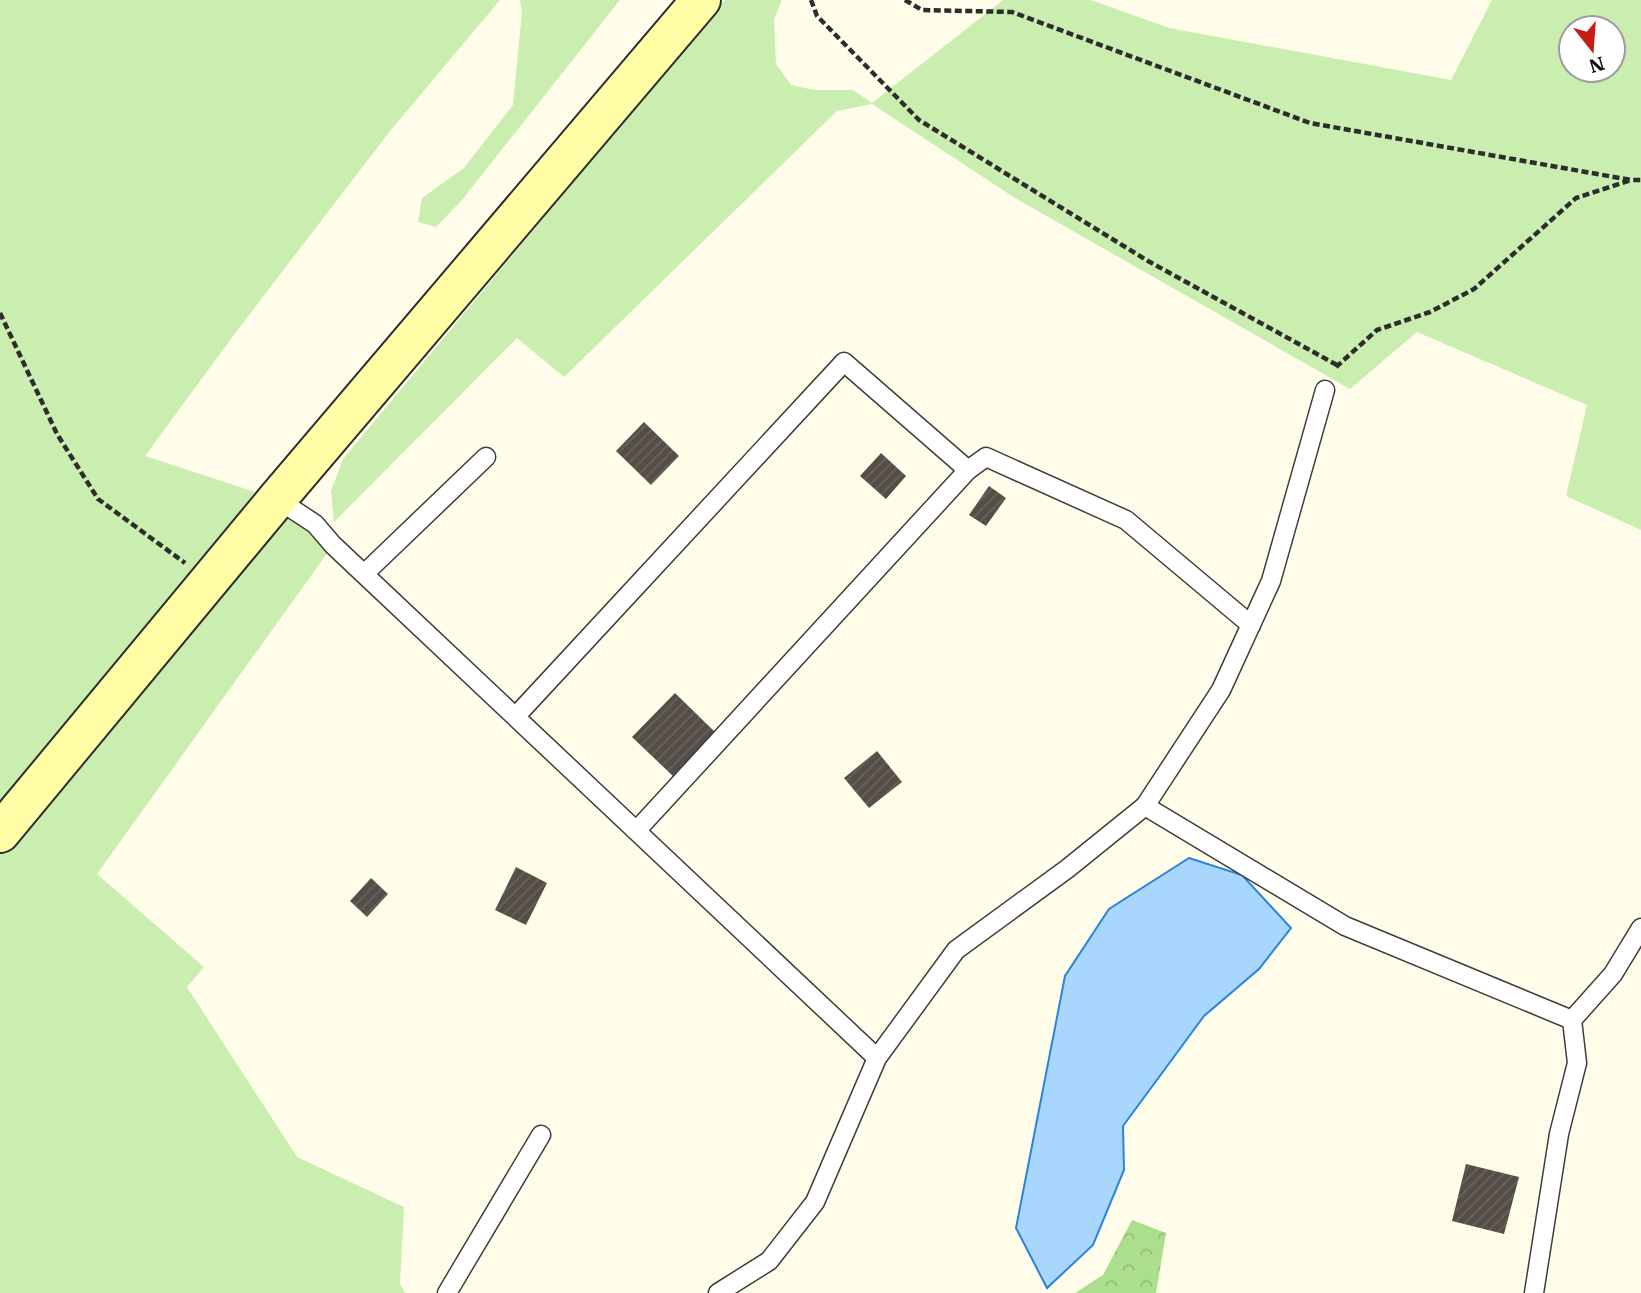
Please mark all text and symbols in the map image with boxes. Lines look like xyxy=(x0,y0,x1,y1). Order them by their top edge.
north arrow xyxy=(1557,14,1627,84)
text: N xyxy=(1586,52,1608,79)

